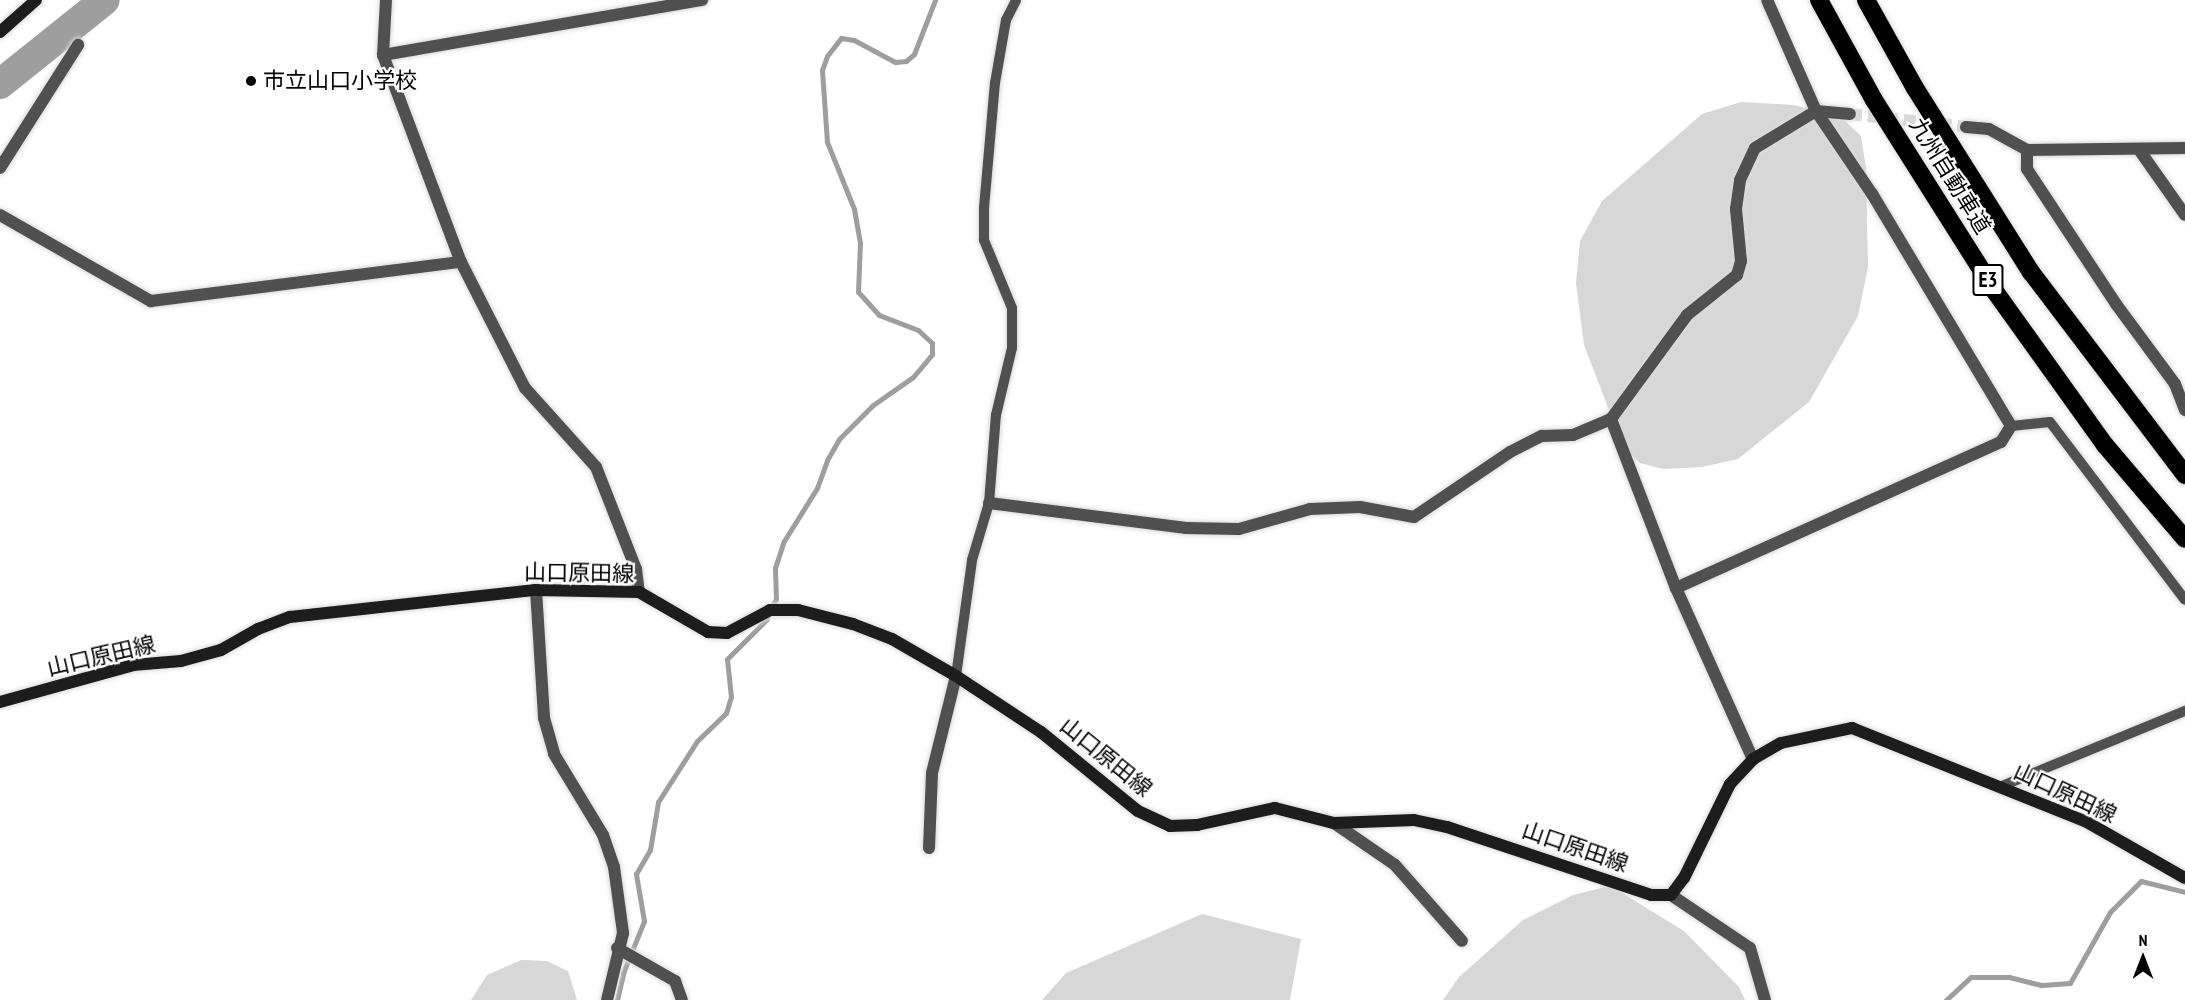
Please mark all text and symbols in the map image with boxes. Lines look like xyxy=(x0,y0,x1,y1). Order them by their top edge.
place label: 市立山口小学校 xyxy=(263,68,417,94)
marker: 市立山口小学校 xyxy=(244,74,258,88)
street label: 九州自動車道 xyxy=(1904,113,1996,239)
road number: E3 xyxy=(1972,262,2004,298)
street label: 山口原田線 xyxy=(524,559,634,587)
street label: 山口原田線 xyxy=(44,631,158,681)
street label: 山口原田線 xyxy=(1055,712,1157,802)
street label: 山口原田線 xyxy=(2010,758,2120,828)
street label: 山口原田線 xyxy=(1519,817,1631,877)
north arrow xyxy=(2113,928,2173,988)
text: N xyxy=(2139,930,2147,950)

